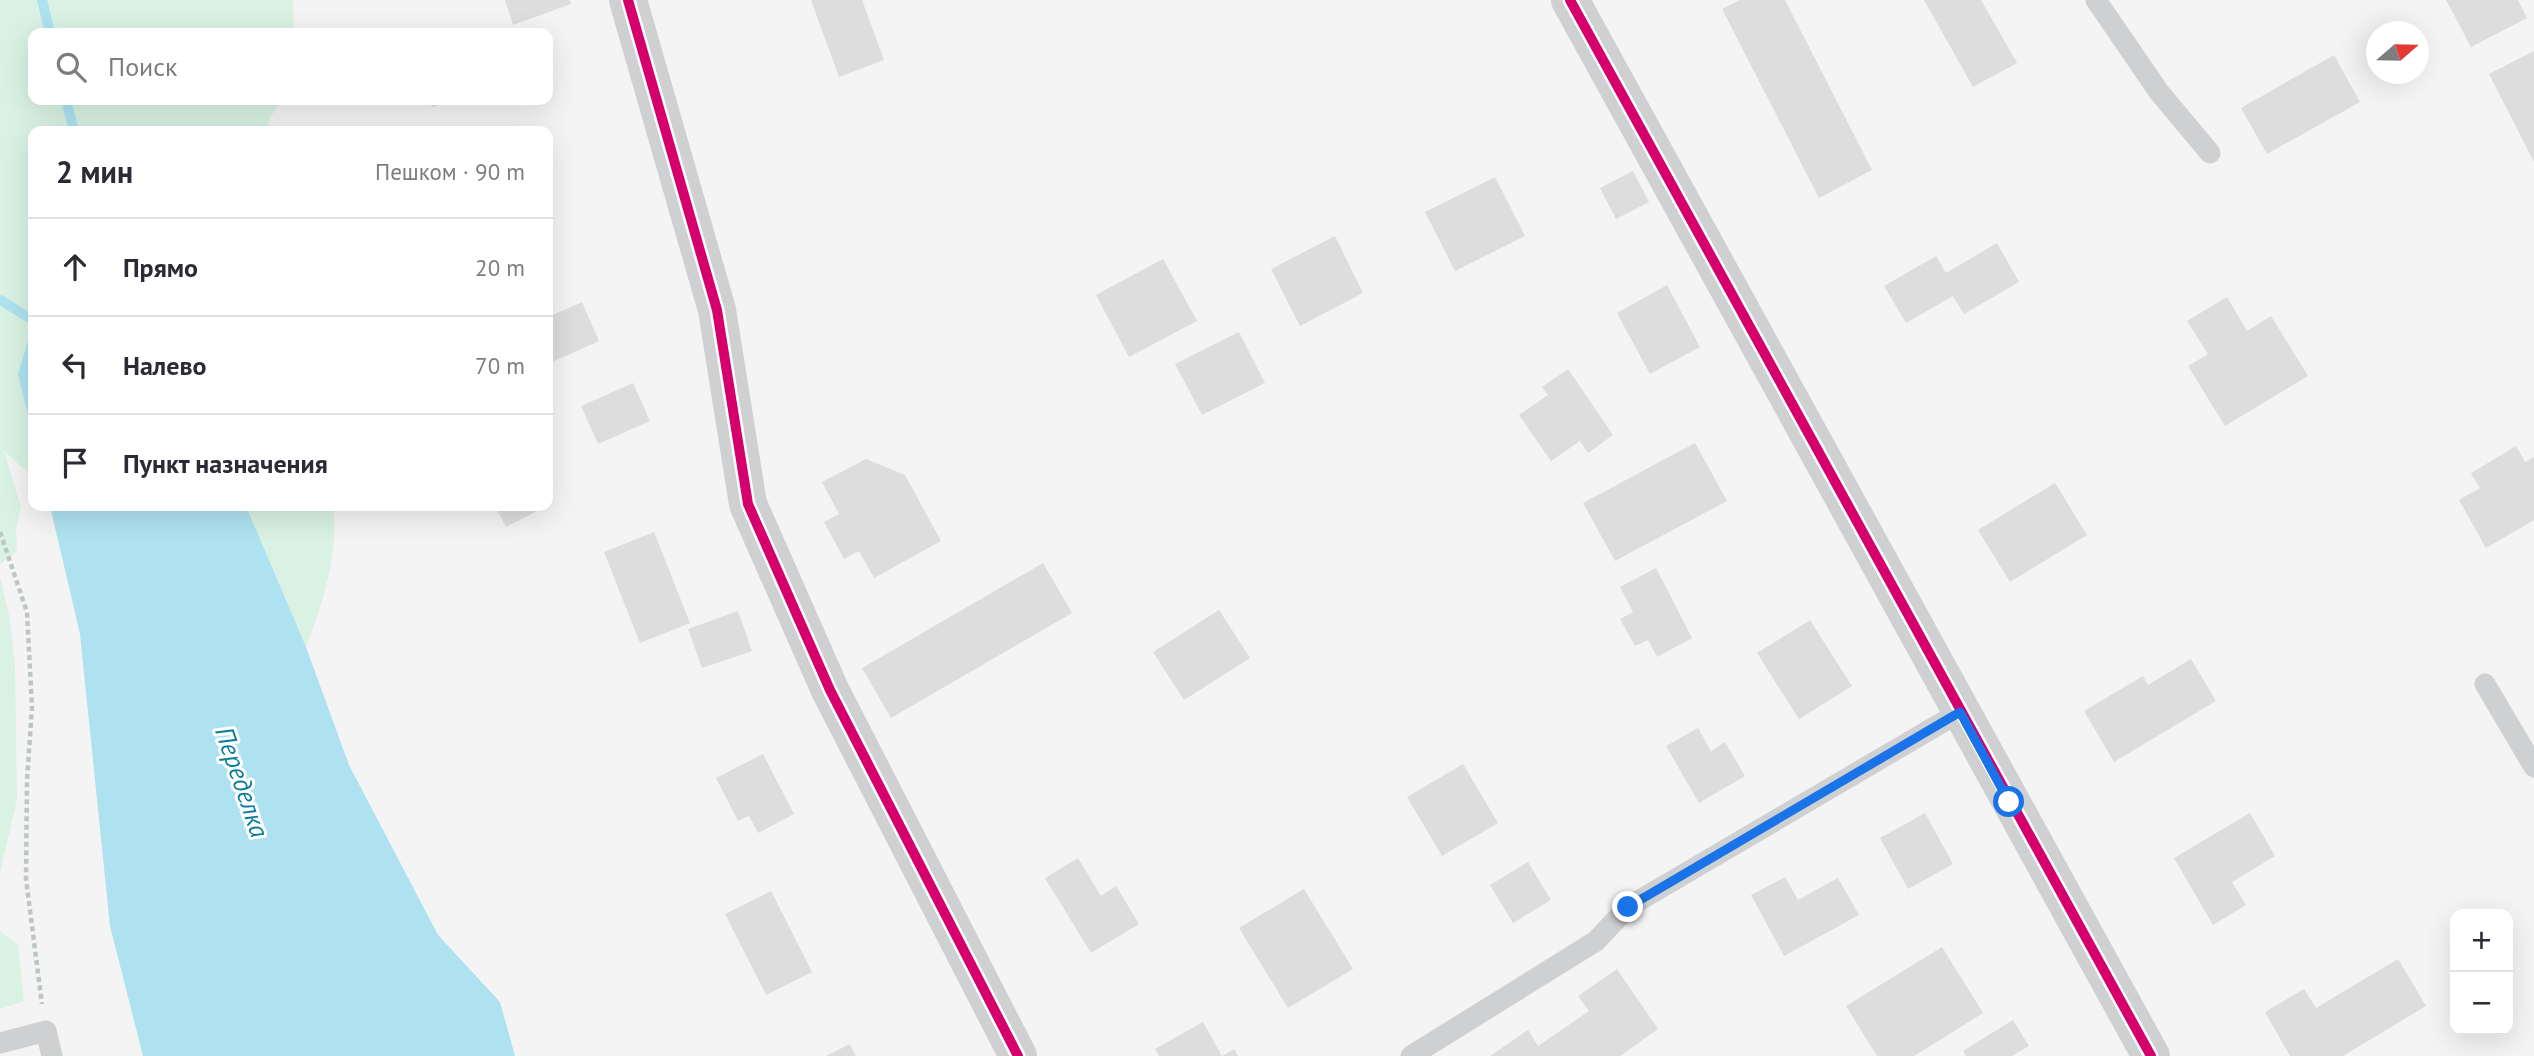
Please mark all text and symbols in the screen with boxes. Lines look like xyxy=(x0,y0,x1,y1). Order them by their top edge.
north arrow xyxy=(2366,21,2429,84)
search box xyxy=(28,28,553,105)
icon: search xyxy=(52,48,90,86)
text: Поиск xyxy=(108,50,177,83)
text: 2 мин xyxy=(56,152,133,191)
text: Пешком · 90 m xyxy=(375,157,525,186)
icon: ahead xyxy=(56,248,94,286)
text: Прямо xyxy=(123,251,198,284)
text: 20 m xyxy=(475,253,525,282)
icon: left xyxy=(56,346,94,384)
text: Налево xyxy=(123,349,207,382)
text: 70 m xyxy=(475,351,525,380)
icon: arrive xyxy=(56,444,94,482)
text: Пункт назначения xyxy=(123,447,328,480)
water label: Переделка xyxy=(208,722,277,842)
route start xyxy=(1993,786,2024,817)
route end xyxy=(1612,891,1643,922)
map controls xyxy=(2450,909,2513,1035)
button: + xyxy=(2450,909,2513,972)
button: − xyxy=(2450,972,2513,1035)

